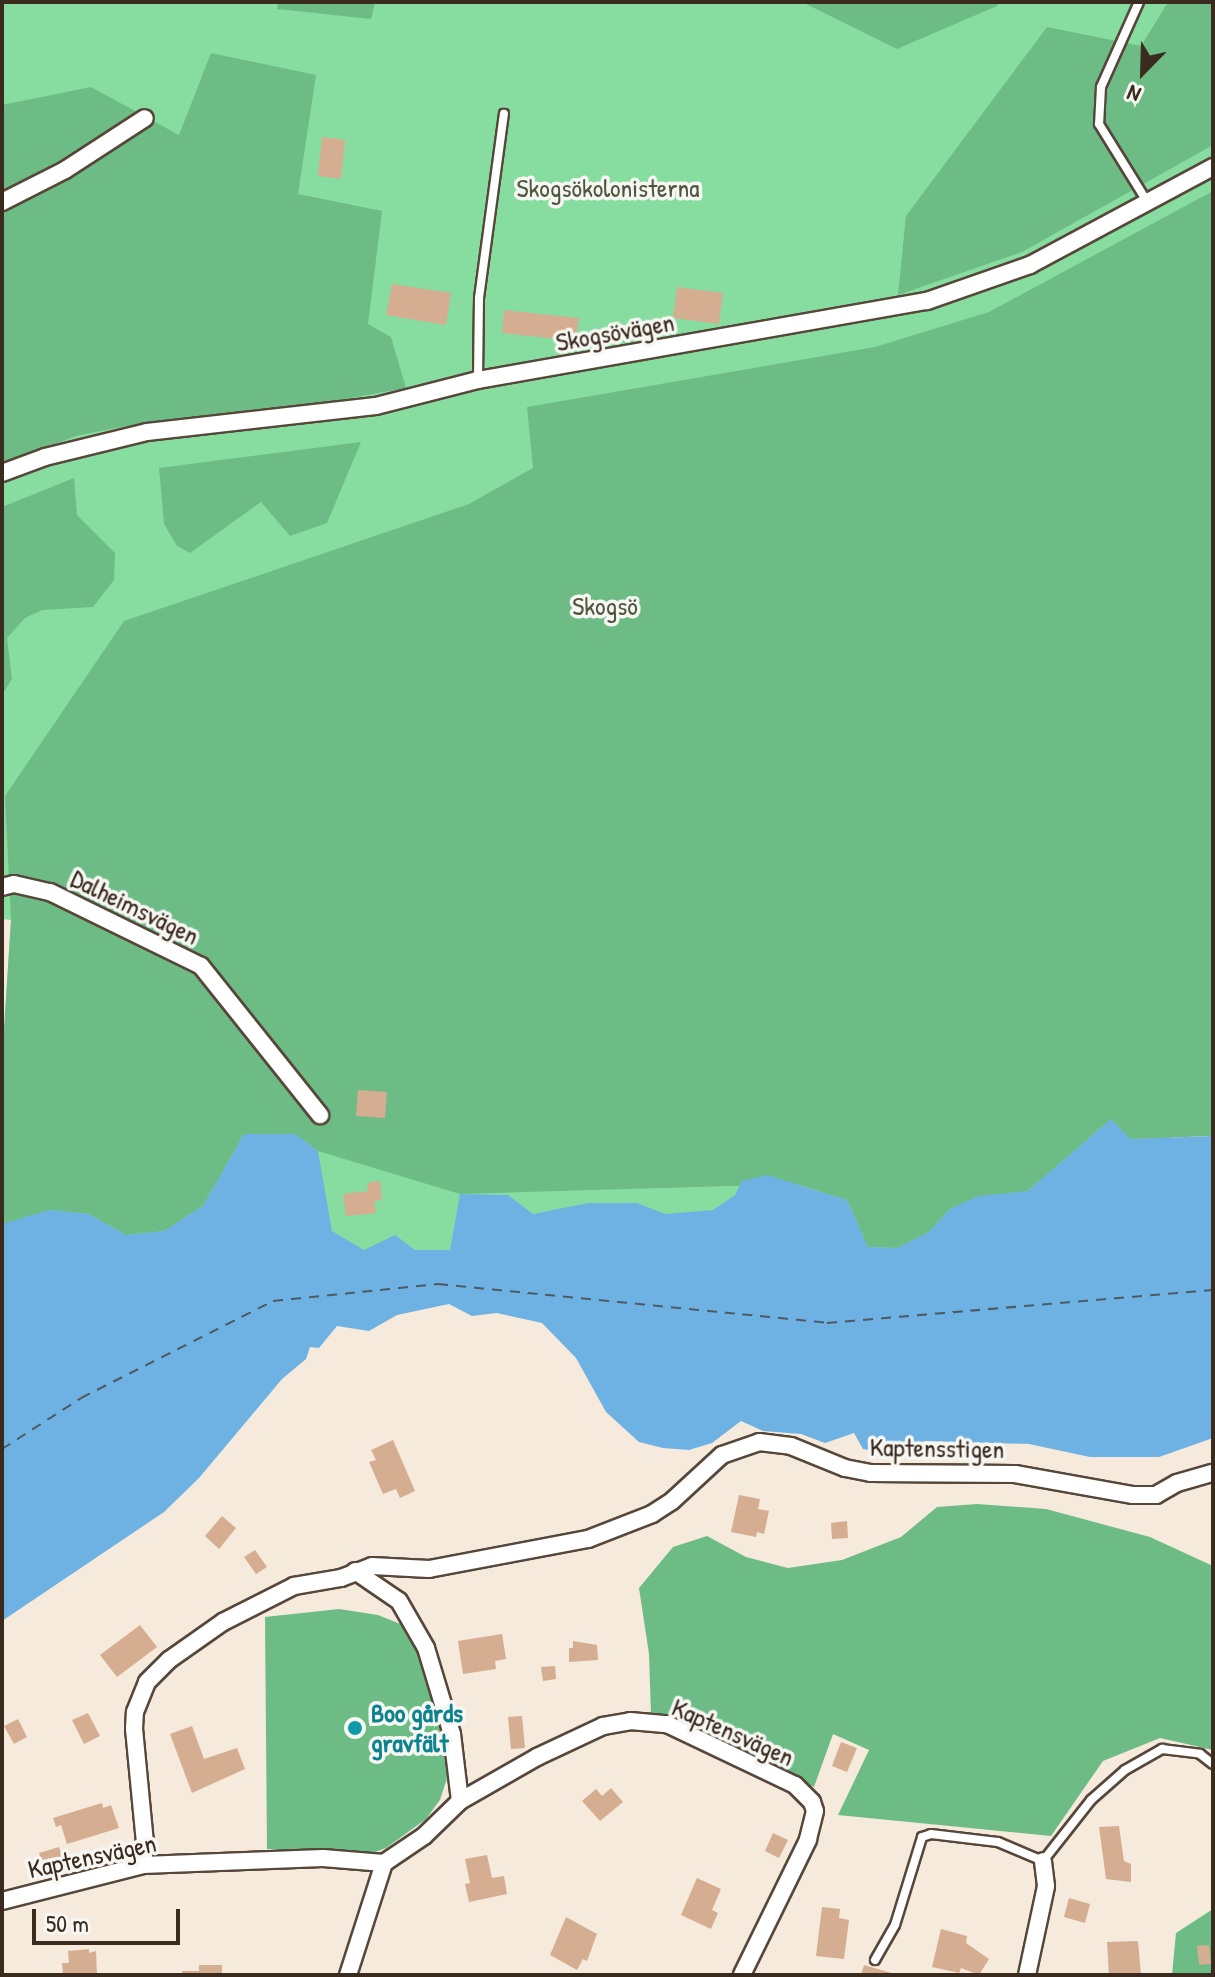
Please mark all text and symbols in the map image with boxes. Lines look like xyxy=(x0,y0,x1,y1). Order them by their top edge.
north arrow xyxy=(1103,32,1183,112)
text: N xyxy=(1122,78,1145,110)
park label: Skogsökolonisterna xyxy=(517,172,699,204)
street label: Skogsövägen xyxy=(553,306,677,358)
park label: Skogsö xyxy=(572,590,638,622)
street label: Dalheimsvägen xyxy=(66,863,204,951)
street label: Kaptensstigen xyxy=(870,1431,1004,1465)
street label: Kaptensvägen xyxy=(667,1691,799,1773)
place label: Boo gårds gravfält xyxy=(371,1697,463,1758)
marker: Boo gårds gravfält xyxy=(346,1719,364,1737)
street label: Kaptensvägen xyxy=(25,1827,159,1885)
scale bar xyxy=(36,1893,184,1943)
text: 50 m xyxy=(46,1907,89,1939)

